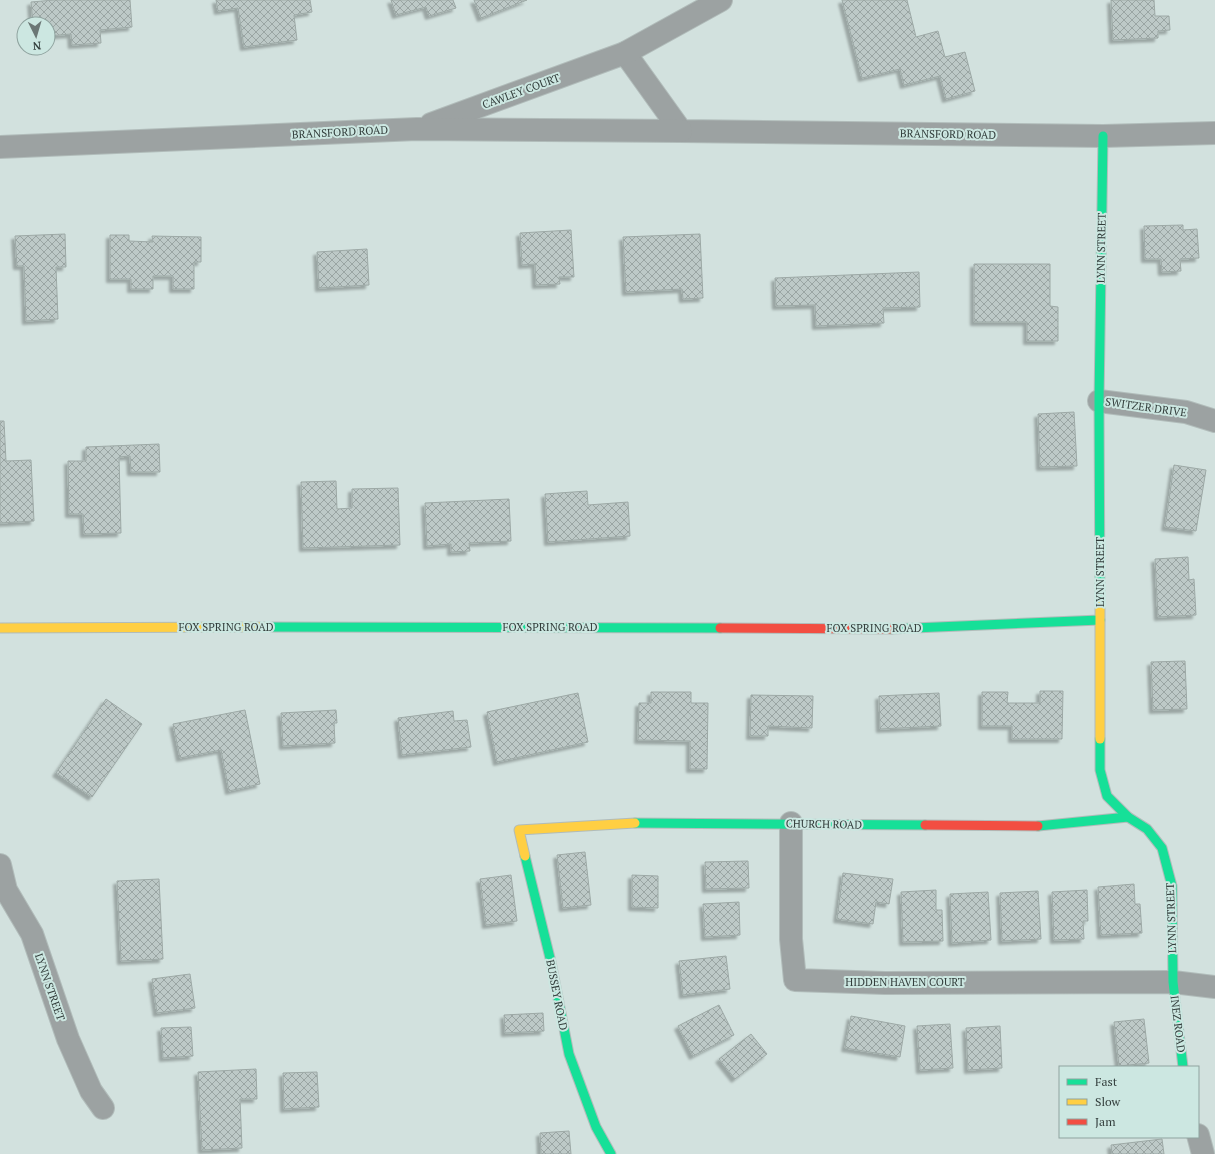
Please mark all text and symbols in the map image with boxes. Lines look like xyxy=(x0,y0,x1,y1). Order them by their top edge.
north arrow xyxy=(16,16,56,56)
text: N xyxy=(31,39,42,53)
street label: CAWLEY COURT xyxy=(480,70,562,112)
street label: BRANSFORD ROAD xyxy=(292,122,389,142)
street label: BRANSFORD ROAD xyxy=(900,126,996,142)
street label: LYNN STREET xyxy=(1093,213,1109,283)
street label: SWITZER DRIVE xyxy=(1104,394,1188,420)
street label: LYNN STREET xyxy=(1093,537,1107,607)
street label: FOX SPRING ROAD xyxy=(179,620,274,634)
street label: FOX SPRING ROAD xyxy=(503,620,598,634)
street label: FOX SPRING ROAD xyxy=(827,621,922,635)
street label: CHURCH ROAD xyxy=(786,816,863,832)
street label: LYNN STREET xyxy=(1163,882,1179,953)
street label: LYNN STREET xyxy=(32,952,68,1023)
street label: BUSSEY ROAD xyxy=(543,959,571,1032)
street label: HIDDEN HAVEN COURT xyxy=(845,975,965,989)
street label: INEZ ROAD xyxy=(1168,995,1188,1053)
legend xyxy=(1059,1066,1199,1138)
text: Fast xyxy=(1095,1074,1118,1089)
text: Slow xyxy=(1095,1094,1121,1109)
text: Jam xyxy=(1095,1114,1116,1129)

